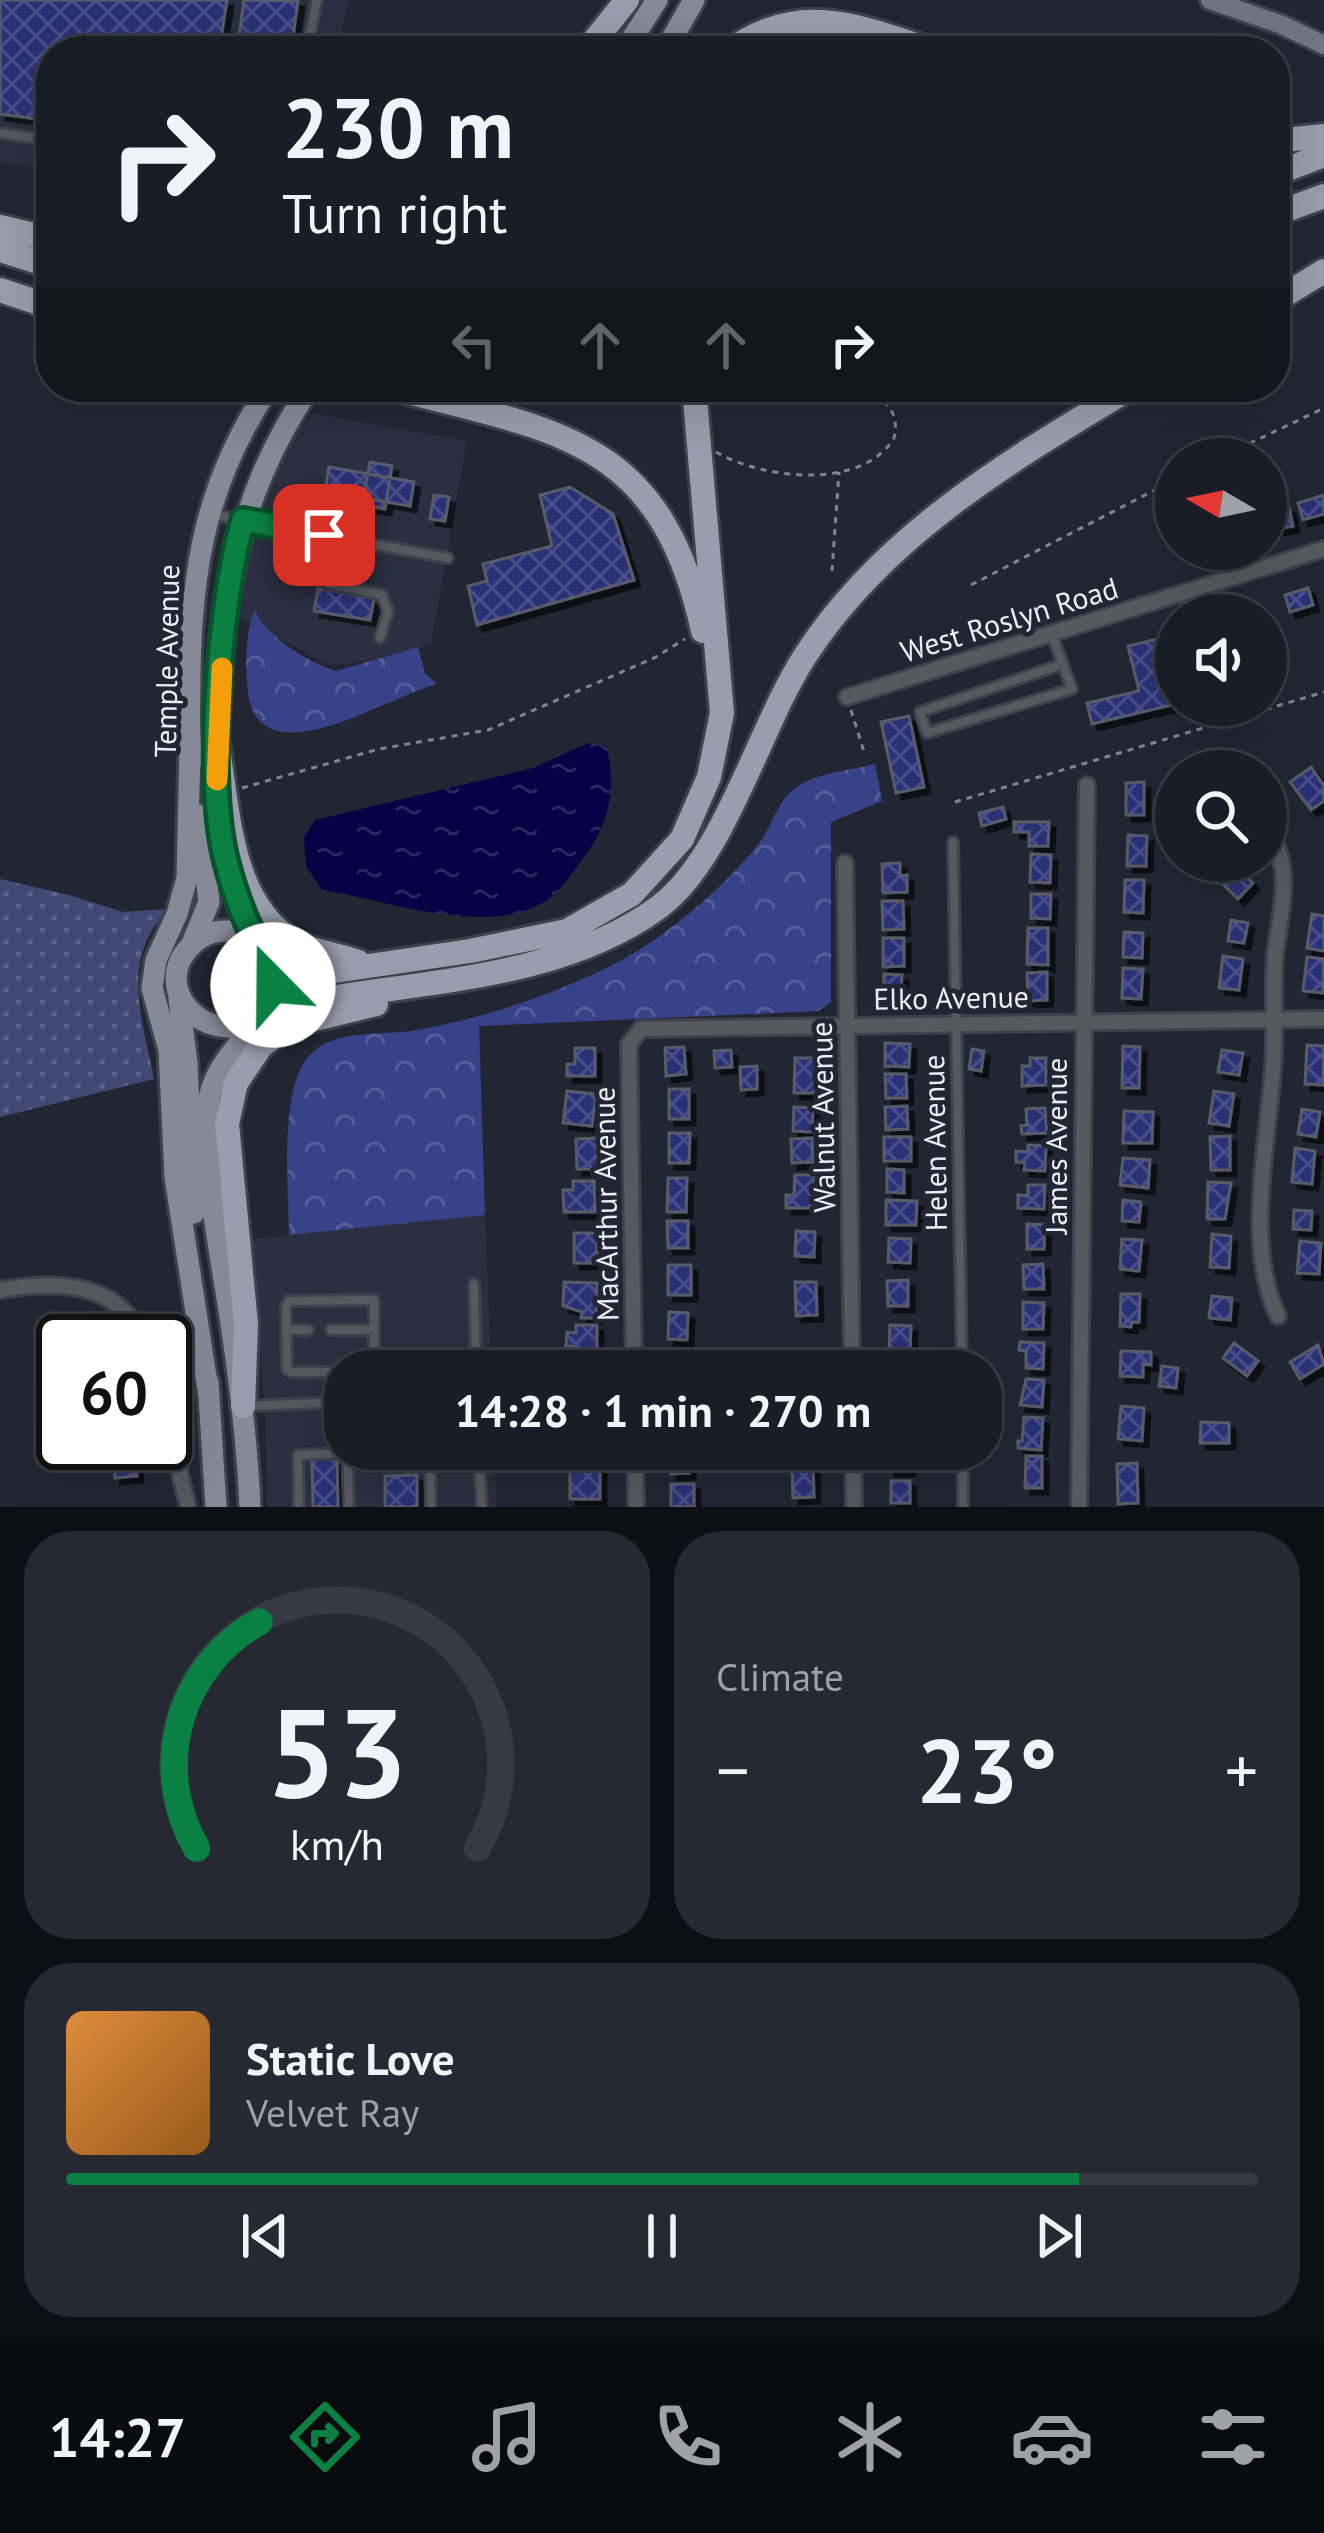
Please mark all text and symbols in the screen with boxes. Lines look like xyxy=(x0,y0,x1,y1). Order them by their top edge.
text: 230 m xyxy=(282,72,514,181)
icon: right xyxy=(84,84,240,240)
text: Turn right xyxy=(282,178,507,248)
icon: left xyxy=(441,312,507,378)
icon: ahead xyxy=(567,312,633,378)
icon: ahead xyxy=(693,312,759,378)
icon: right xyxy=(819,312,885,378)
north arrow xyxy=(1155,438,1287,570)
map controls xyxy=(1155,438,1287,882)
pin xyxy=(273,484,375,586)
icon: arrive xyxy=(291,502,357,568)
street label: Temple Avenue xyxy=(145,564,187,758)
street label: West Roslyn Road xyxy=(896,567,1122,671)
button: sound xyxy=(1155,594,1287,726)
button: search xyxy=(1155,750,1287,882)
position arrow xyxy=(210,922,336,1048)
street label: Elko Avenue xyxy=(873,976,1029,1018)
street label: Walnut Avenue xyxy=(801,1021,843,1213)
street label: Helen Avenue xyxy=(913,1054,955,1232)
street label: James Avenue xyxy=(1036,1058,1075,1236)
street label: MacArthur Avenue xyxy=(583,1086,627,1322)
speed limit sign: 60 xyxy=(36,1314,192,1470)
text: 14:28 · 1 min · 270 m xyxy=(455,1381,871,1439)
text: Climate xyxy=(716,1651,844,1702)
text: 53 xyxy=(266,1670,408,1831)
text: 23° xyxy=(916,1711,1058,1828)
text: − xyxy=(716,1727,749,1812)
text: + xyxy=(1225,1727,1258,1812)
text: km/h xyxy=(290,1816,384,1872)
text: Static Love xyxy=(246,2029,455,2087)
text: Velvet Ray xyxy=(246,2087,419,2138)
icon: previous xyxy=(232,2203,298,2269)
icon: pause xyxy=(629,2203,695,2269)
icon: next xyxy=(1026,2203,1092,2269)
icon: directions xyxy=(283,2395,367,2479)
icon: music xyxy=(465,2395,549,2479)
icon: phone xyxy=(646,2395,730,2479)
icon: climate xyxy=(828,2395,912,2479)
icon: car xyxy=(1010,2395,1094,2479)
icon: filters xyxy=(1191,2395,1275,2479)
text: 14:27 xyxy=(49,2402,186,2472)

